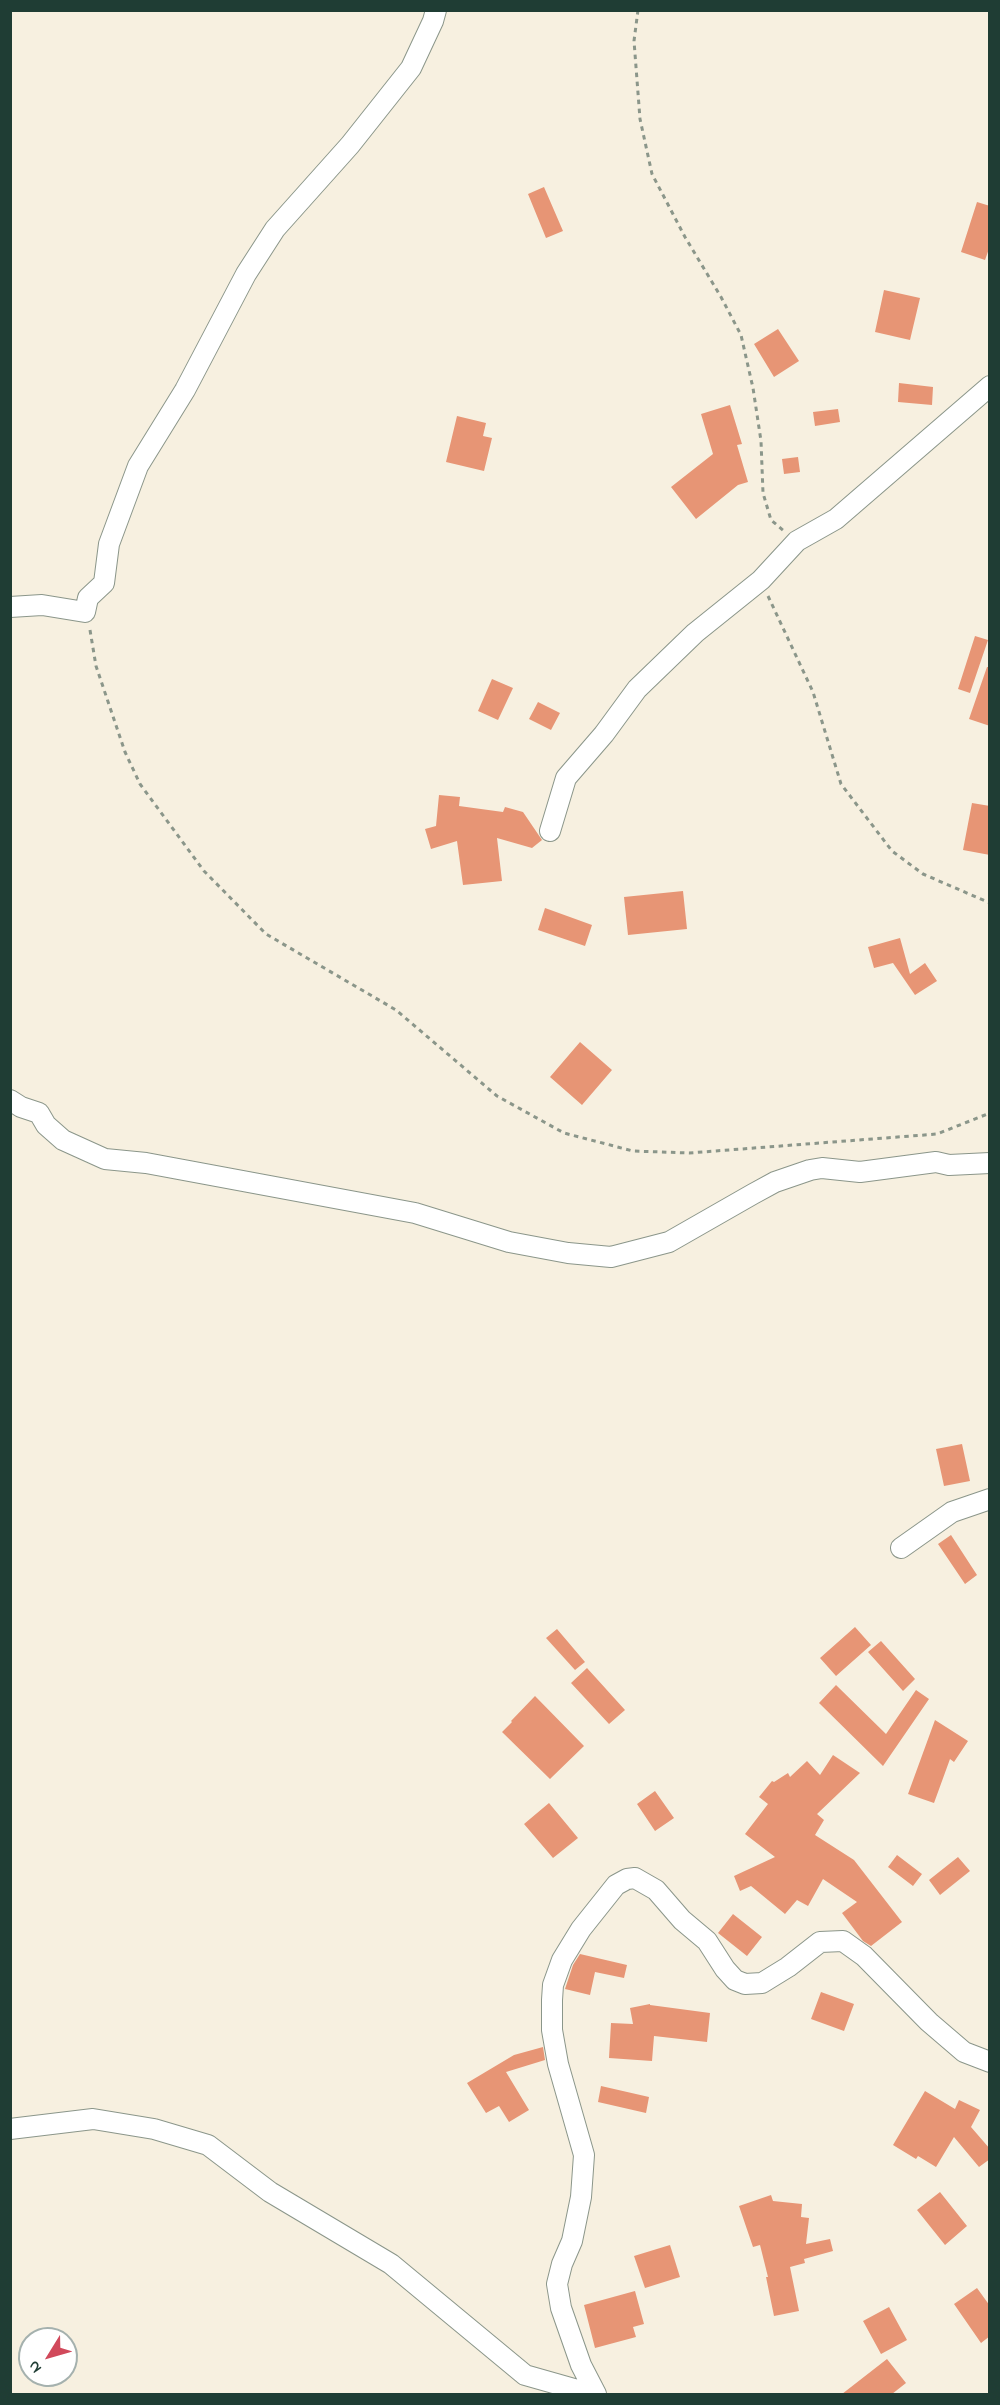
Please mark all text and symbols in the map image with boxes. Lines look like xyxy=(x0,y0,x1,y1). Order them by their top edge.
north arrow xyxy=(18,2327,78,2387)
text: N xyxy=(22,2355,48,2378)

